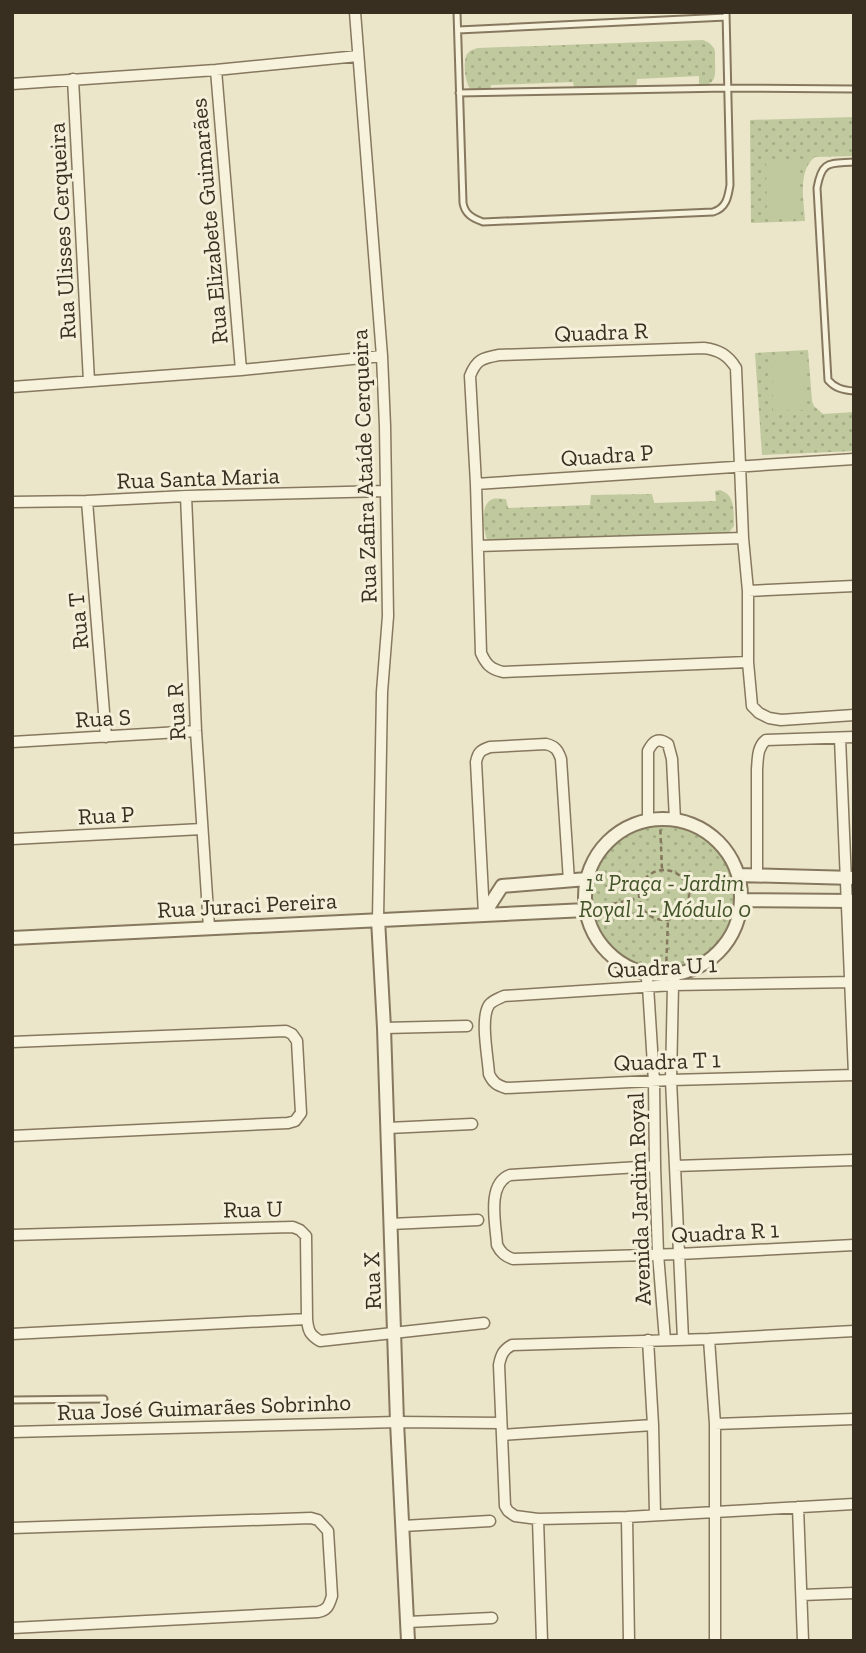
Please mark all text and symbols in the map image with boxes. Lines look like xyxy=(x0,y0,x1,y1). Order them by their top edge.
street label: Rua Elizabete Guimarães xyxy=(184,97,234,345)
street label: Rua Ulisses Cerqueira xyxy=(42,122,82,340)
street label: Quadra R xyxy=(554,316,648,348)
street label: Rua Zafira Ataíde Cerqueira xyxy=(345,329,383,603)
street label: Quadra P xyxy=(560,438,654,472)
street label: Rua Santa Maria xyxy=(116,461,280,495)
street label: Rua T xyxy=(62,591,94,651)
street label: Rua R xyxy=(161,682,191,742)
street label: Rua S xyxy=(74,703,132,733)
street label: Rua P xyxy=(77,800,135,830)
park label: 1ª Praça - Jardim Royal 1 - Módulo 0 xyxy=(579,869,751,923)
street label: Rua Juraci Pereira xyxy=(156,886,338,924)
street label: Quadra U 1 xyxy=(606,950,718,984)
street label: Quadra T 1 xyxy=(613,1045,721,1077)
street label: Avenida Jardim Royal xyxy=(621,1092,657,1306)
street label: Rua U xyxy=(223,1194,283,1224)
street label: Quadra R 1 xyxy=(670,1215,780,1249)
street label: Rua X xyxy=(357,1251,387,1310)
street label: Rua José Guimarães Sobrinho xyxy=(57,1388,351,1426)

